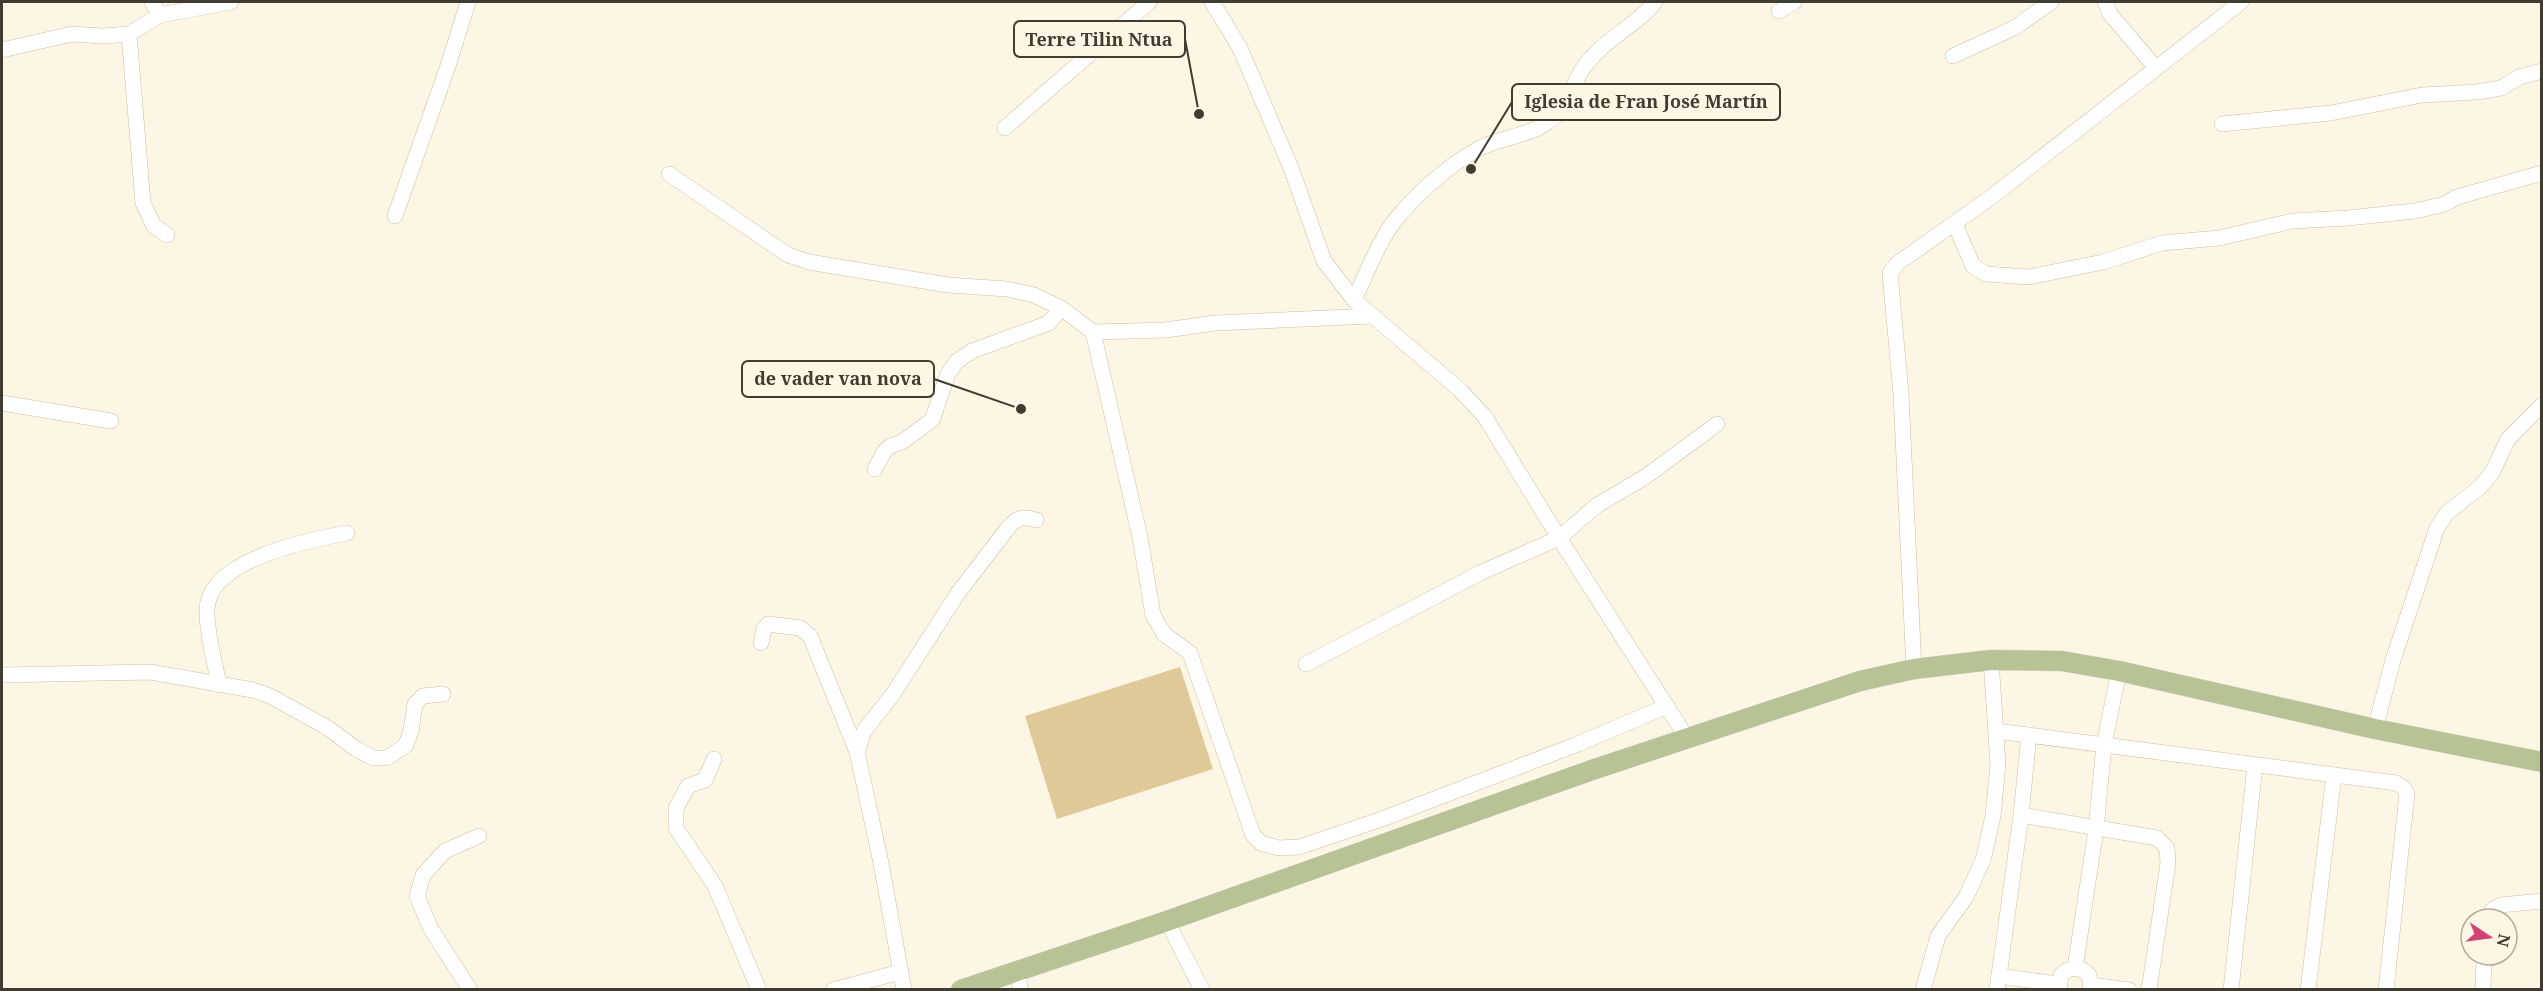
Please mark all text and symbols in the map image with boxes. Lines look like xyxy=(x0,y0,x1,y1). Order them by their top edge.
callout: Terre Tilin Ntua xyxy=(1014,21,1185,57)
text: Terre Tilin Ntua xyxy=(1026,27,1173,51)
callout: Iglesia de Fran José Martín xyxy=(1512,84,1780,120)
text: Iglesia de Fran José Martín xyxy=(1524,89,1768,113)
callout: de vader van nova xyxy=(742,361,934,397)
text: de vader van nova xyxy=(754,366,922,390)
north arrow xyxy=(2459,907,2519,967)
text: N xyxy=(2491,932,2516,949)

